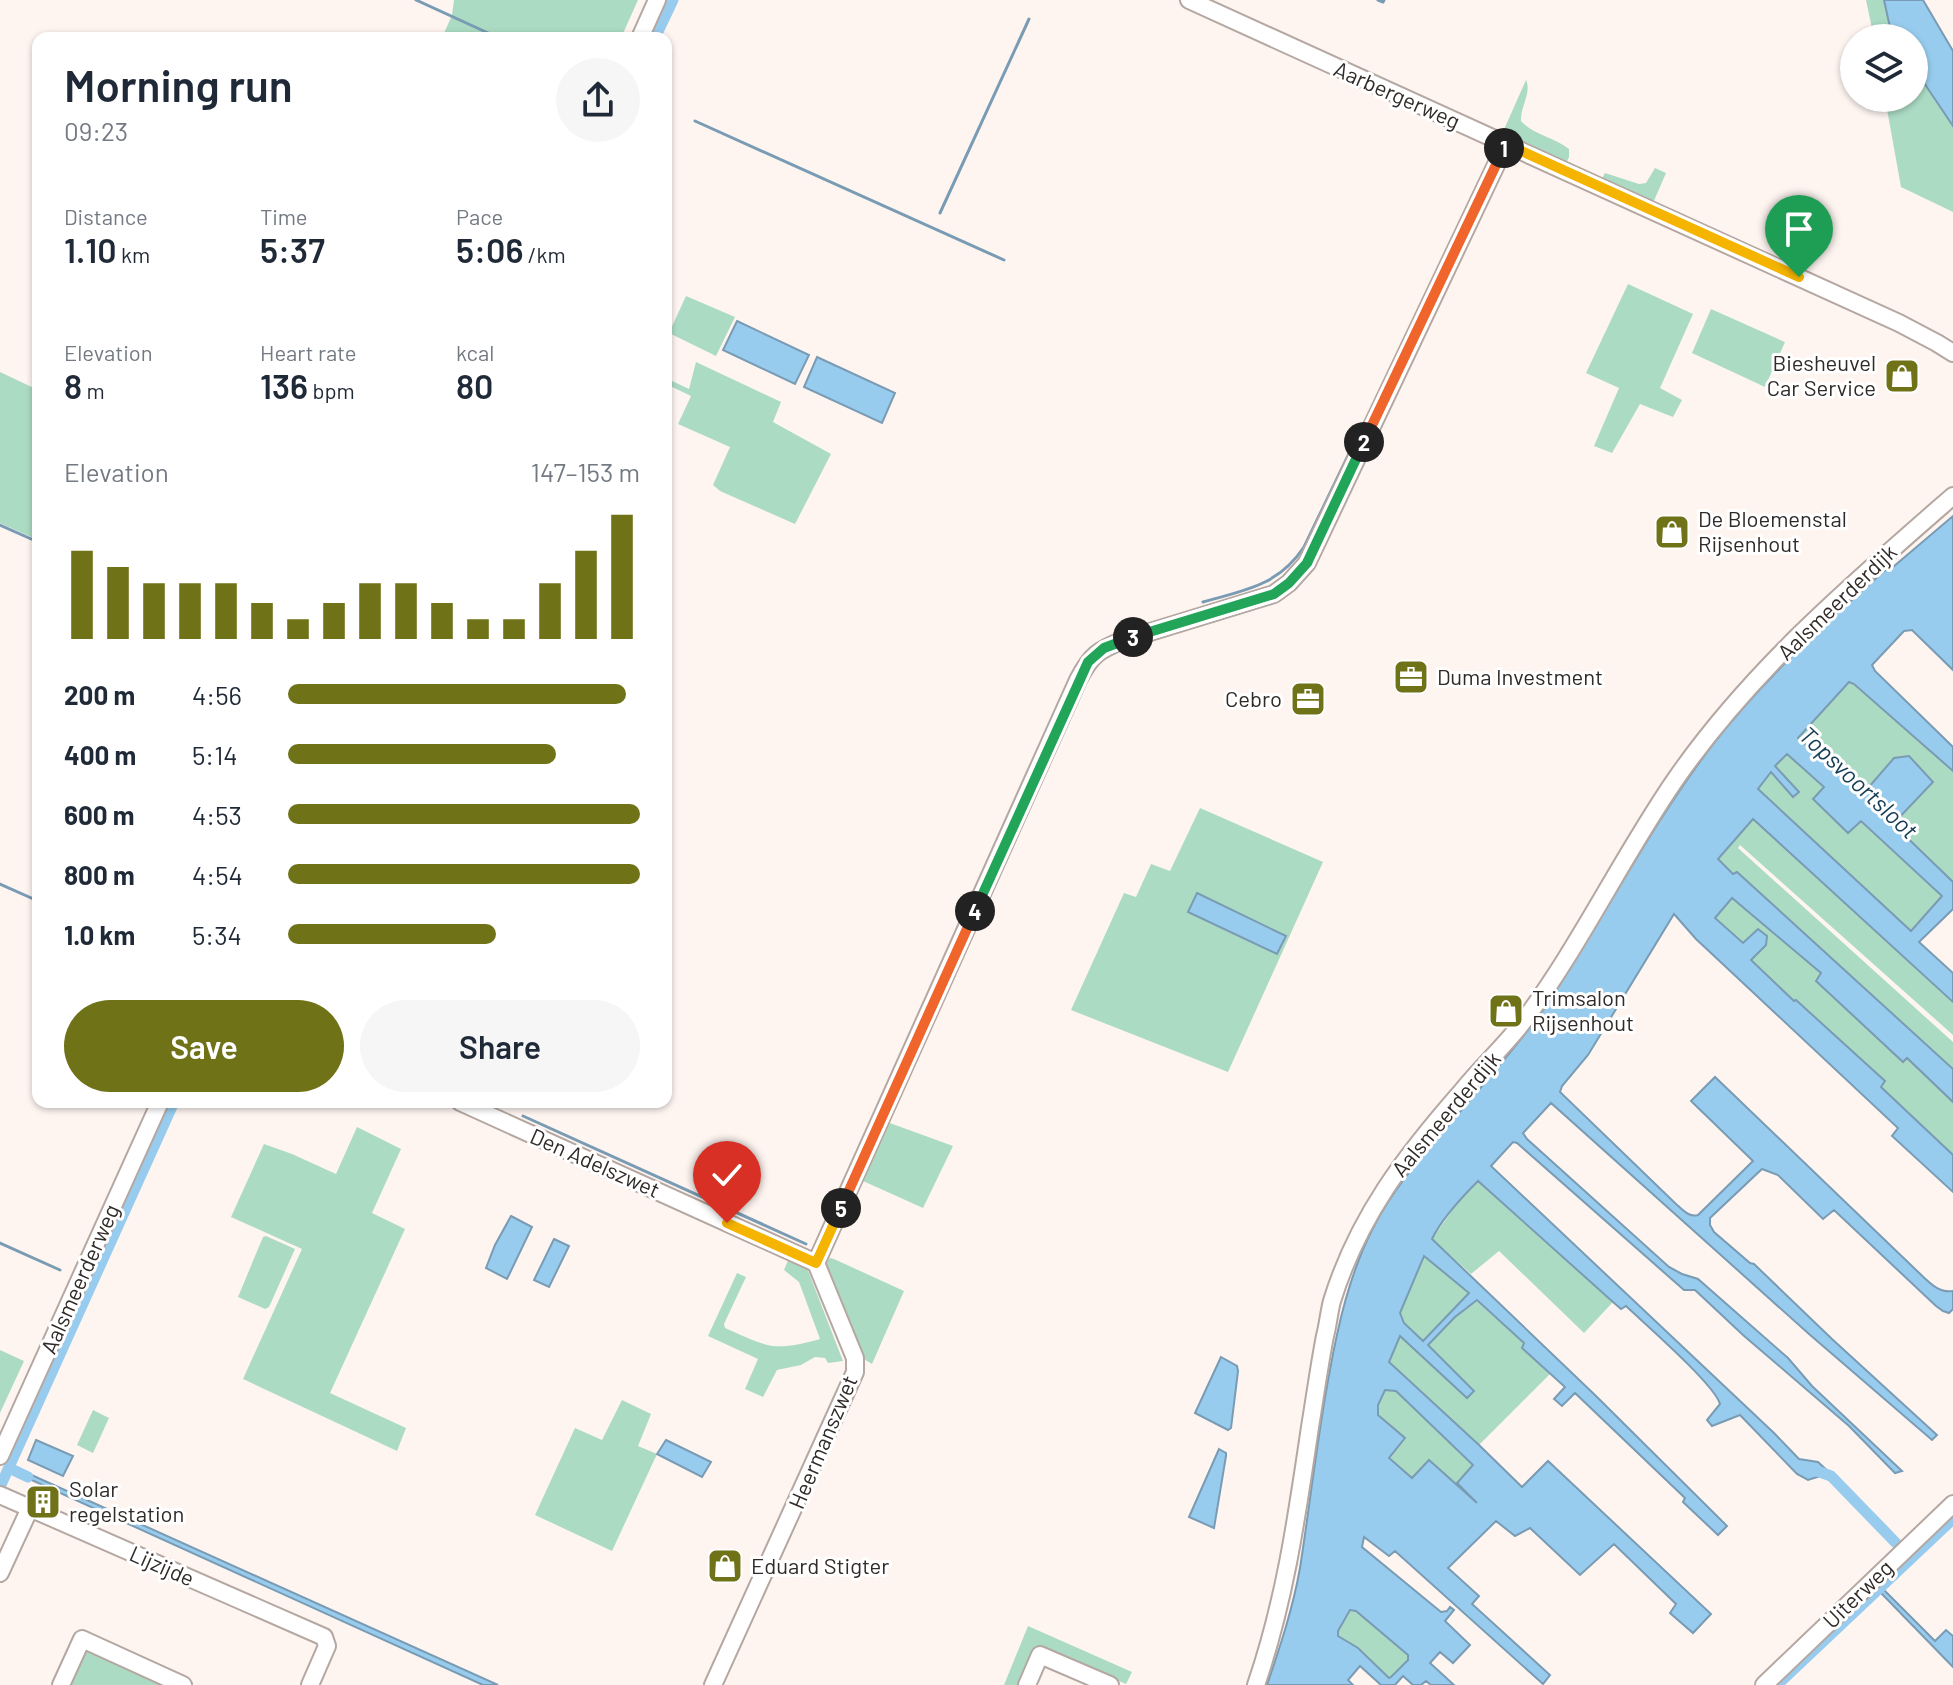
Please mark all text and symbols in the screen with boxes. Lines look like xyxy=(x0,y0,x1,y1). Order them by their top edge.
map controls xyxy=(1840,24,1928,112)
button: layers xyxy=(1840,24,1928,112)
street label: Aarbergerweg xyxy=(1330,55,1464,133)
text: Morning run xyxy=(64,58,293,111)
button: share xyxy=(556,58,640,142)
text: 09:23 xyxy=(64,115,128,146)
pin: 1 xyxy=(1484,128,1524,168)
text: 1 xyxy=(1500,135,1508,161)
pin xyxy=(1765,195,1833,277)
text: Distance xyxy=(64,203,148,229)
text: Time xyxy=(260,203,308,229)
text: Pace xyxy=(456,203,503,229)
icon: arrive xyxy=(1777,207,1821,251)
text: 1.10 xyxy=(64,229,117,270)
text: 5:37 xyxy=(260,229,325,270)
text: 5:06 xyxy=(456,229,523,270)
text: km xyxy=(117,241,150,267)
text: /km xyxy=(523,241,566,267)
text: Elevation xyxy=(64,339,153,365)
text: Heart rate xyxy=(260,339,357,365)
text: kcal xyxy=(456,339,494,365)
place label: Biesheuvel Car Service xyxy=(1767,349,1876,400)
shop icon: Biesheuvel Car Service xyxy=(1883,357,1921,395)
text: 8 xyxy=(64,365,82,406)
text: 136 xyxy=(260,365,308,406)
text: 80 xyxy=(456,365,493,406)
text: m xyxy=(82,377,105,403)
text: bpm xyxy=(308,377,355,403)
pin: 2 xyxy=(1344,422,1384,462)
text: 2 xyxy=(1358,429,1370,455)
text: Elevation xyxy=(64,456,169,487)
text: 147–153 m xyxy=(531,456,640,487)
place label: De Bloemenstal Rijsenhout xyxy=(1698,505,1847,556)
shop icon: De Bloemenstal Rijsenhout xyxy=(1653,513,1691,551)
street label: Aalsmeerderdijk xyxy=(1771,538,1901,665)
pin: 3 xyxy=(1113,617,1153,657)
text: 3 xyxy=(1127,624,1139,650)
office icon: Duma Investment xyxy=(1392,658,1430,696)
place label: Duma Investment xyxy=(1437,663,1603,689)
text: 200 m xyxy=(64,679,135,710)
text: 4:56 xyxy=(192,679,242,710)
office icon: Cebro xyxy=(1289,680,1327,718)
place label: Cebro xyxy=(1225,685,1282,711)
water label: Topsvoortsloot xyxy=(1794,720,1925,844)
text: 400 m xyxy=(64,739,136,770)
text: 5:14 xyxy=(192,739,238,770)
text: 600 m xyxy=(64,799,135,830)
text: 4:53 xyxy=(192,799,242,830)
text: 800 m xyxy=(64,859,135,890)
text: 4:54 xyxy=(192,859,243,890)
pin: 4 xyxy=(955,891,995,931)
text: 4 xyxy=(968,898,982,924)
text: 1.0 km xyxy=(64,919,135,950)
text: 5:34 xyxy=(192,919,242,950)
place label: Trimsalon Rijsenhout xyxy=(1532,984,1634,1035)
shop icon: Trimsalon Rijsenhout xyxy=(1487,992,1525,1030)
button: Save xyxy=(64,1000,344,1092)
button: Share xyxy=(360,1000,640,1092)
street label: Aalsmeerderdijk xyxy=(1385,1046,1505,1181)
street label: Den Adelszwet xyxy=(527,1122,664,1202)
pin xyxy=(693,1141,761,1223)
icon: check xyxy=(705,1153,749,1197)
pin: 5 xyxy=(821,1188,861,1228)
text: 5 xyxy=(835,1195,847,1221)
street label: Aalsmeerderweg xyxy=(34,1200,124,1357)
street label: Heermanszwet xyxy=(782,1371,862,1512)
place label: Solar regelstation xyxy=(69,1475,184,1526)
building icon: Solar regelstation xyxy=(24,1483,62,1521)
street label: Lijzijde xyxy=(126,1539,199,1591)
shop icon: Eduard Stigter xyxy=(706,1547,744,1585)
place label: Eduard Stigter xyxy=(751,1552,889,1578)
street label: Uiterweg xyxy=(1817,1554,1898,1633)

